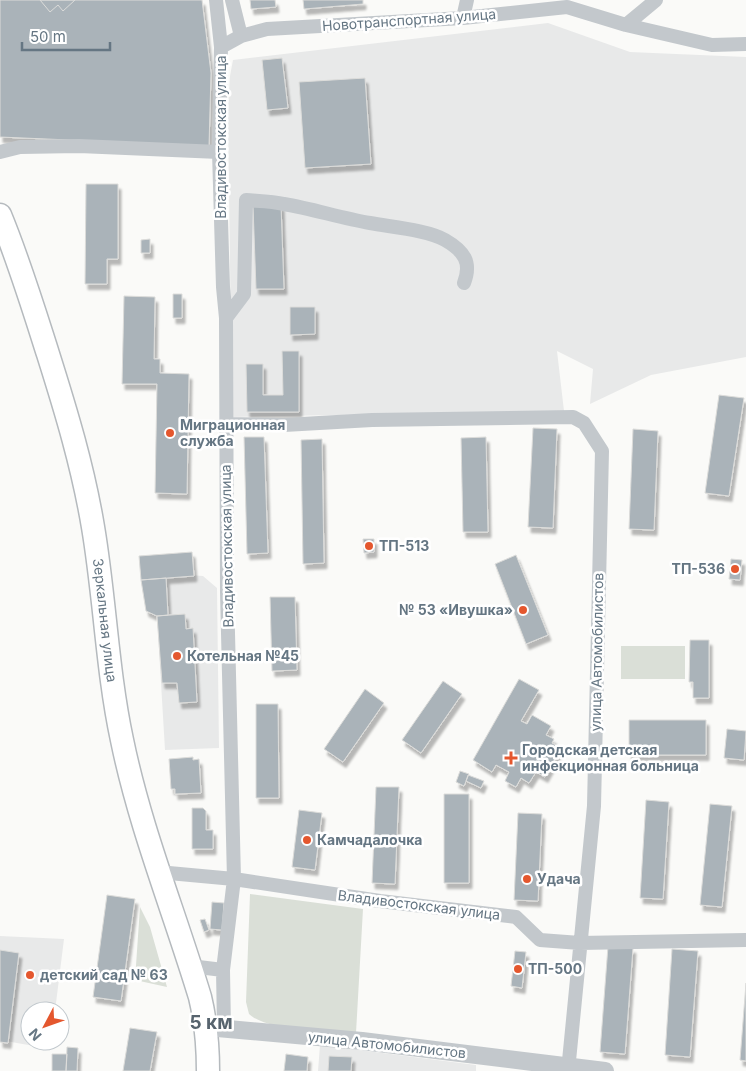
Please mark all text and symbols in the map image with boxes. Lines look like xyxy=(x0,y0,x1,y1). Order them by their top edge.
street label: Новотранспортная улица xyxy=(321,5,496,34)
scale bar xyxy=(22,20,110,52)
text: 50 m xyxy=(30,27,66,46)
street label: Владивостокская улица xyxy=(212,55,229,219)
place label: Миграционная служба xyxy=(180,416,285,449)
marker: Миграционная служба xyxy=(164,427,176,439)
street label: Владивостокская улица xyxy=(217,464,236,628)
place label: ТП-513 xyxy=(379,537,429,554)
marker: ТП-513 xyxy=(363,540,375,552)
street label: Зеркальная улица xyxy=(90,557,121,683)
place label: ТП-536 xyxy=(672,560,725,577)
marker: ТП-536 xyxy=(729,563,741,575)
street label: улица Автомобилистов xyxy=(587,572,606,731)
place label: № 53 «Ивушка» xyxy=(399,601,513,618)
marker: № 53 «Ивушка» xyxy=(517,604,529,616)
place label: Котельная №45 xyxy=(187,647,299,664)
marker: Котельная №45 xyxy=(171,650,183,662)
place label: Городская детская инфекционная больница xyxy=(522,741,699,774)
marker: Городская детская инфекционная больница xyxy=(504,751,518,765)
place label: Камчадалочка xyxy=(317,831,422,848)
marker: Камчадалочка xyxy=(301,834,313,846)
place label: Удача xyxy=(537,870,581,887)
marker: Удача xyxy=(521,873,533,885)
street label: Владивостокская улица xyxy=(337,886,501,923)
place label: ТП-500 xyxy=(528,960,582,977)
marker: ТП-500 xyxy=(512,963,524,975)
place label: детский сад № 63 xyxy=(40,966,168,983)
marker: детский сад № 63 xyxy=(24,969,36,981)
north arrow xyxy=(20,1001,70,1051)
district label: 5 км xyxy=(189,1011,233,1034)
text: N xyxy=(25,1025,45,1044)
street label: улица Автомобилистов xyxy=(307,1028,467,1061)

